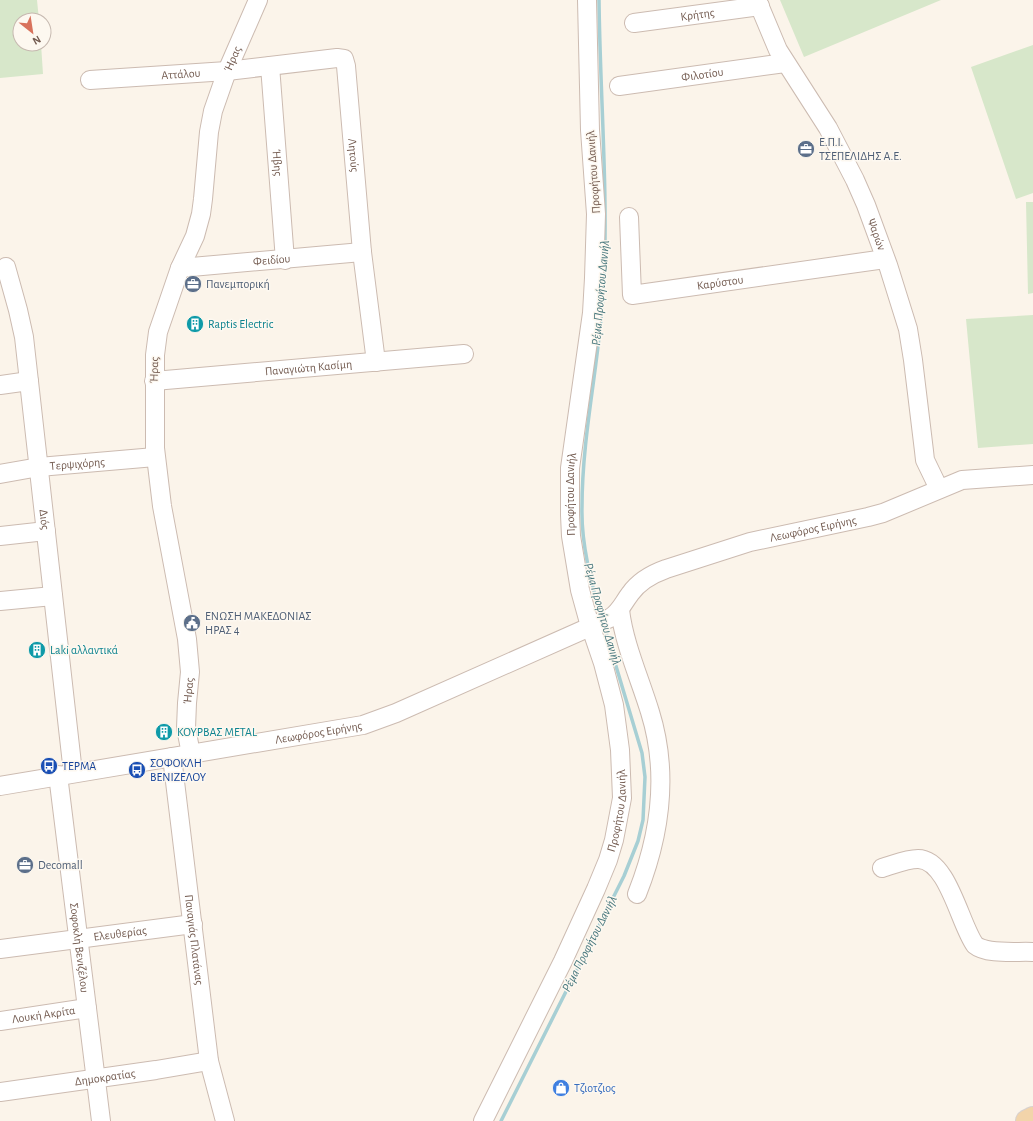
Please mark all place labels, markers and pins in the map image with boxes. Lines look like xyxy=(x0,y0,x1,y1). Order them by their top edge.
place label: Ε.Π.Ι. ΤΣΕΠΕΛΙΔΗΣ Α.Ε. xyxy=(819,136,902,162)
office icon: Ε.Π.Ι. ΤΣΕΠΕΛΙΔΗΣ Α.Ε. xyxy=(796,139,816,159)
office icon: Πανεμπορική xyxy=(183,274,203,294)
place label: Πανεμπορική xyxy=(206,278,270,290)
building icon: Raptis Electric xyxy=(185,314,205,334)
place label: Raptis Electric xyxy=(208,318,274,330)
place label: ΕΝΩΣΗ ΜΑΚΕΔΟΝΙΑΣ ΗΡΑΣ 4 xyxy=(205,610,311,636)
public building icon: ΕΝΩΣΗ ΜΑΚΕΔΟΝΙΑΣ ΗΡΑΣ 4 xyxy=(182,613,202,633)
building icon: Laki αλλαντικά xyxy=(27,640,47,660)
place label: Laki αλλαντικά xyxy=(50,644,118,656)
building icon: ΚΟΥΡΒΑΣ METAL xyxy=(154,722,174,742)
place label: ΚΟΥΡΒΑΣ METAL xyxy=(177,726,257,738)
bus stop icon: ΤΕΡΜΑ xyxy=(39,756,59,776)
place label: ΣΟΦΟΚΛΗ ΒΕΝΙΖΕΛΟΥ xyxy=(150,757,207,783)
place label: ΤΕΡΜΑ xyxy=(62,760,96,772)
bus stop icon: ΣΟΦΟΚΛΗ ΒΕΝΙΖΕΛΟΥ xyxy=(127,760,147,780)
office icon: Decomall xyxy=(15,855,35,875)
place label: Decomall xyxy=(38,859,83,871)
shop icon: Τζιοτζιος xyxy=(551,1078,571,1098)
place label: Τζιοτζιος xyxy=(574,1082,616,1095)

